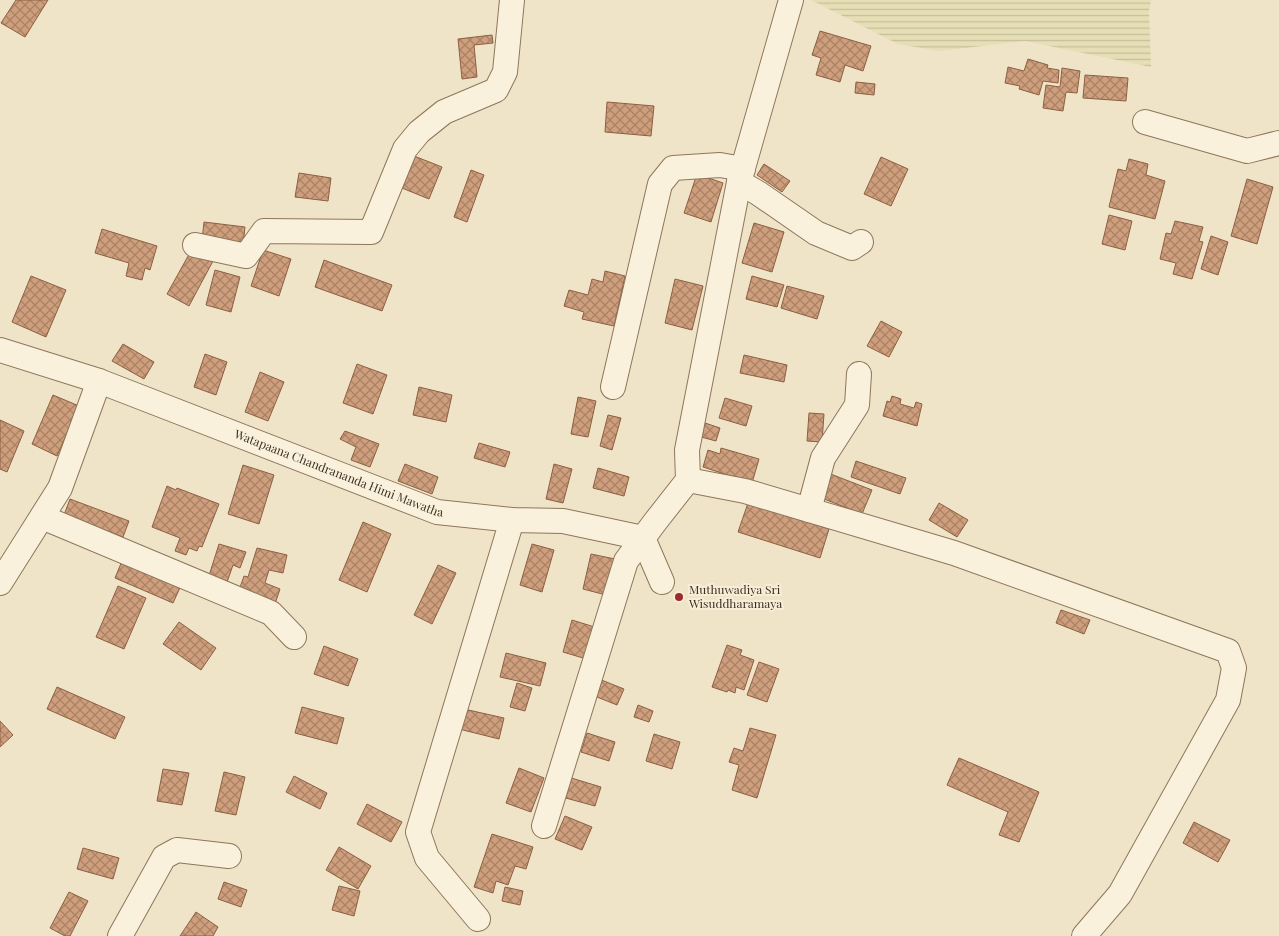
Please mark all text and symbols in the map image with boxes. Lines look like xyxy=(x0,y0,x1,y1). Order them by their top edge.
street label: Watapaana Chandrananda Himi Mawatha xyxy=(231,425,444,520)
place label: Muthuwadiya Sri Wisuddharamaya xyxy=(688,581,782,611)
marker: Muthuwadiya Sri Wisuddharamaya xyxy=(673,591,685,603)

